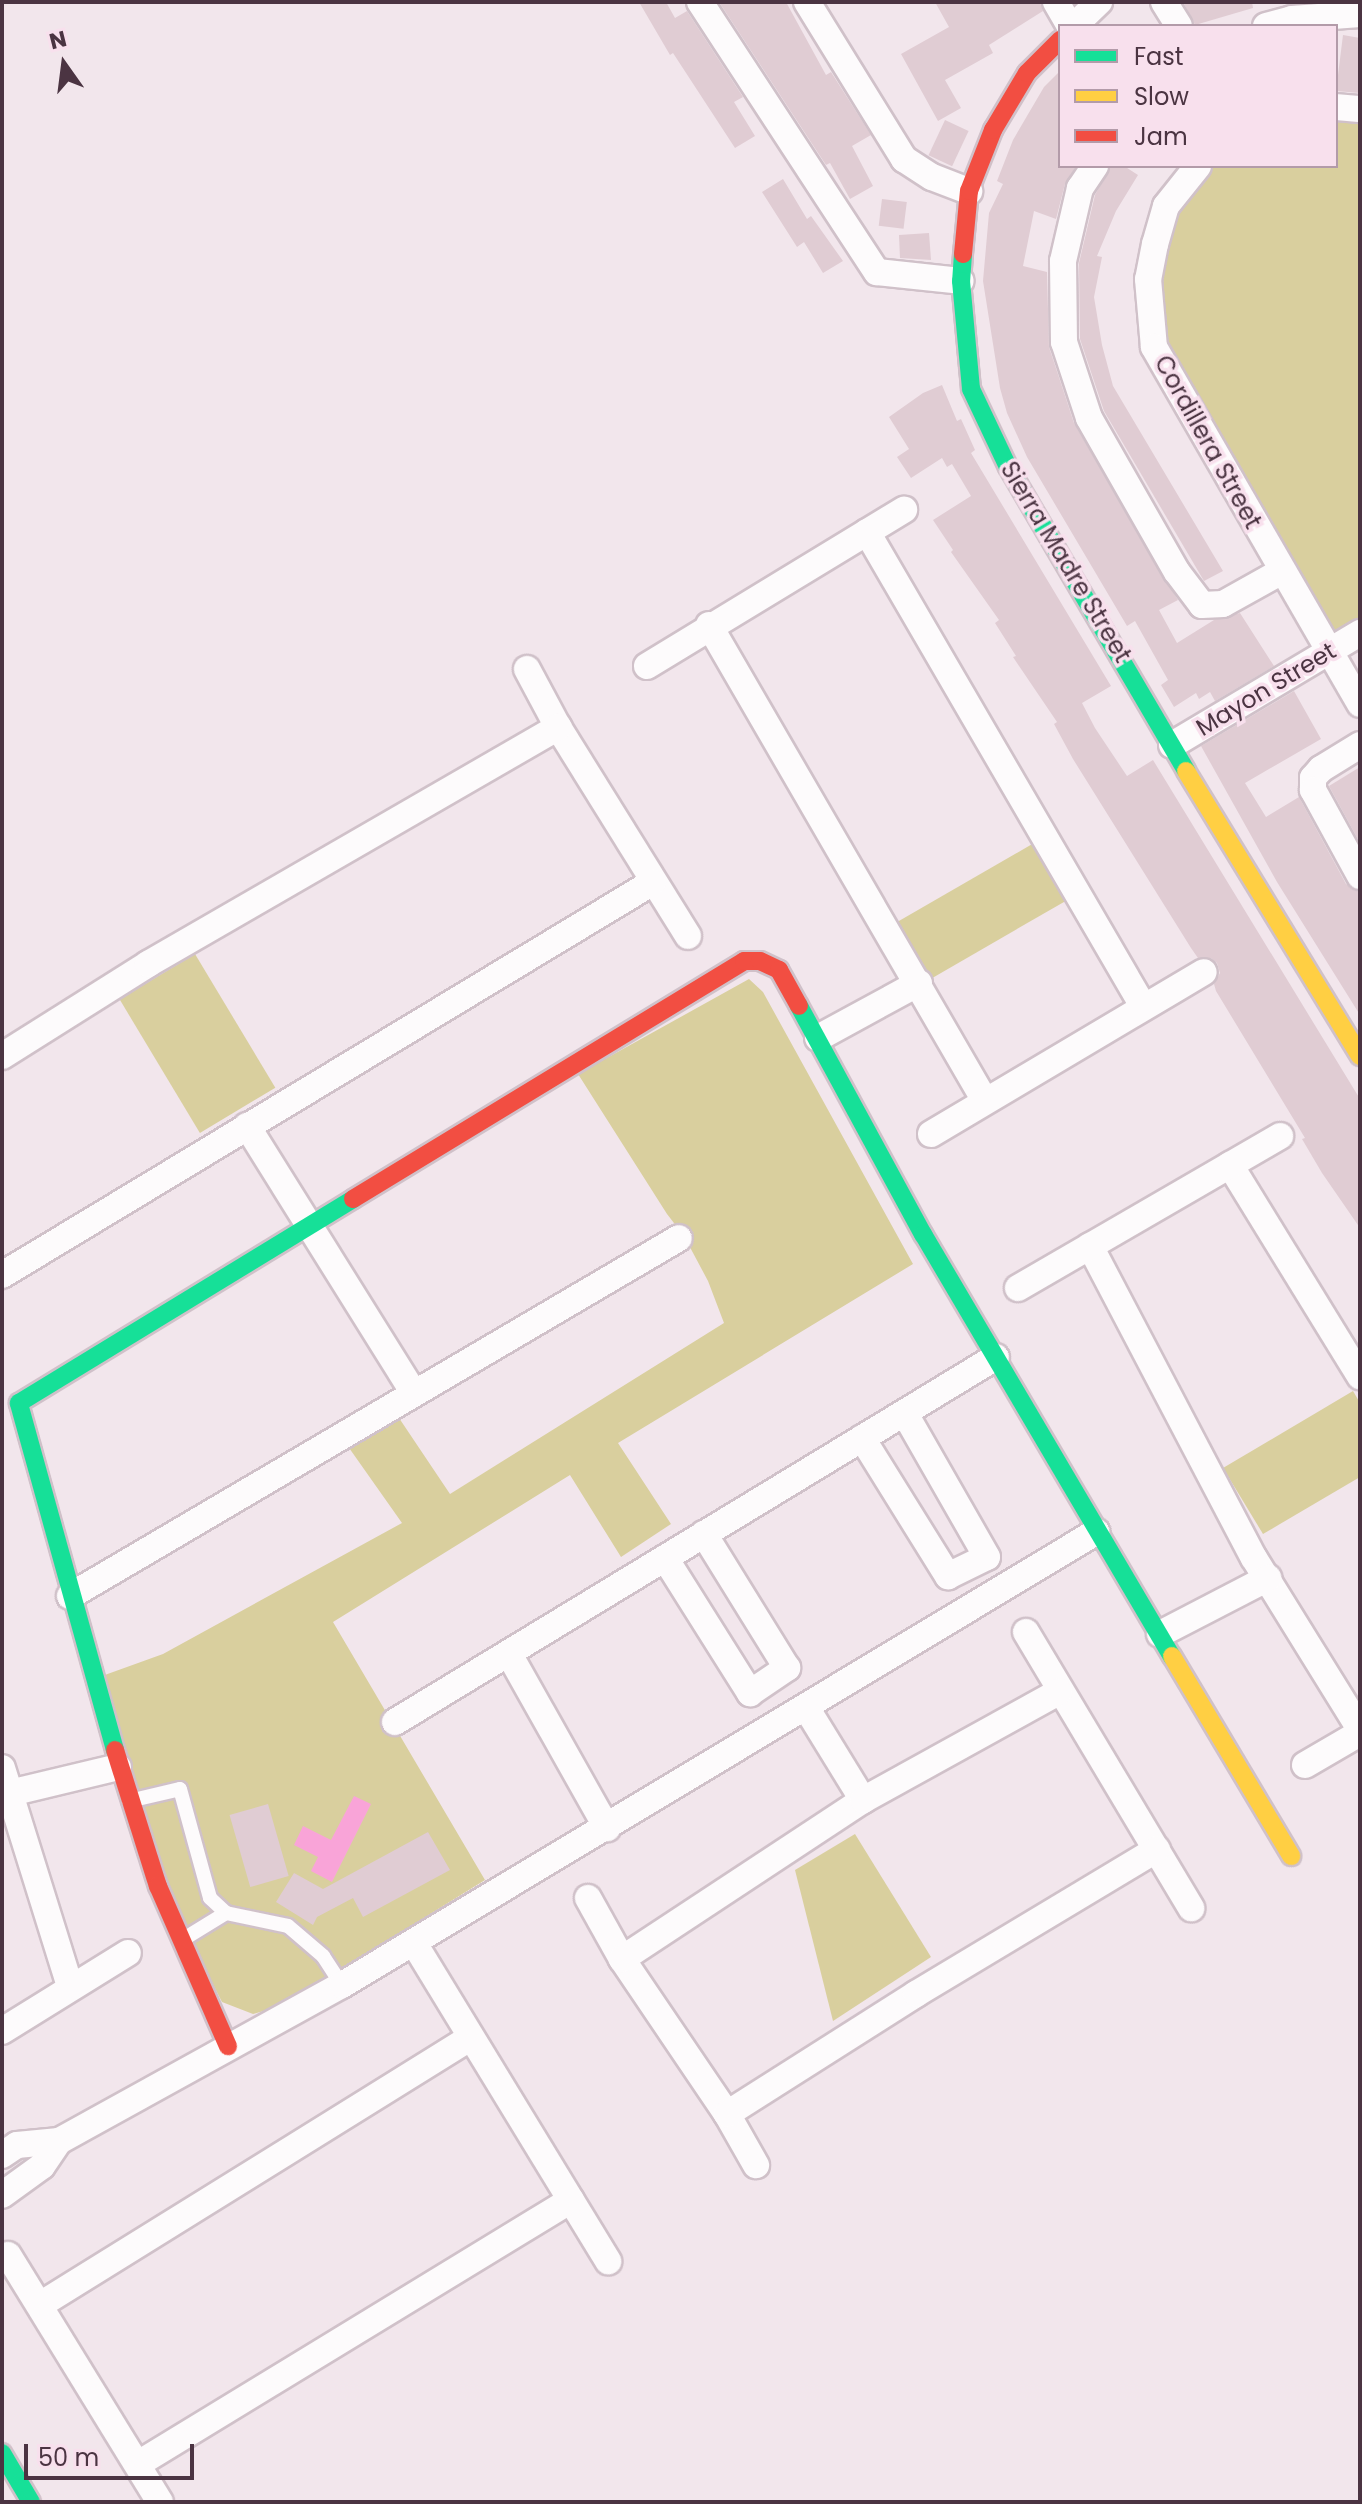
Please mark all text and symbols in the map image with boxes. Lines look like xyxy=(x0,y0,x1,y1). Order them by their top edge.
text: N xyxy=(46,23,70,57)
north arrow xyxy=(24,24,104,104)
legend xyxy=(1058,24,1338,168)
text: Fast xyxy=(1134,40,1184,73)
text: Slow xyxy=(1134,80,1189,113)
text: Jam xyxy=(1134,120,1188,153)
street label: Cordillera Street xyxy=(1148,350,1268,534)
street label: Sierra Madre Street xyxy=(995,456,1137,668)
street label: Mayon Street xyxy=(1191,636,1341,742)
scale bar xyxy=(28,2428,198,2478)
text: 50 m xyxy=(38,2441,99,2474)

